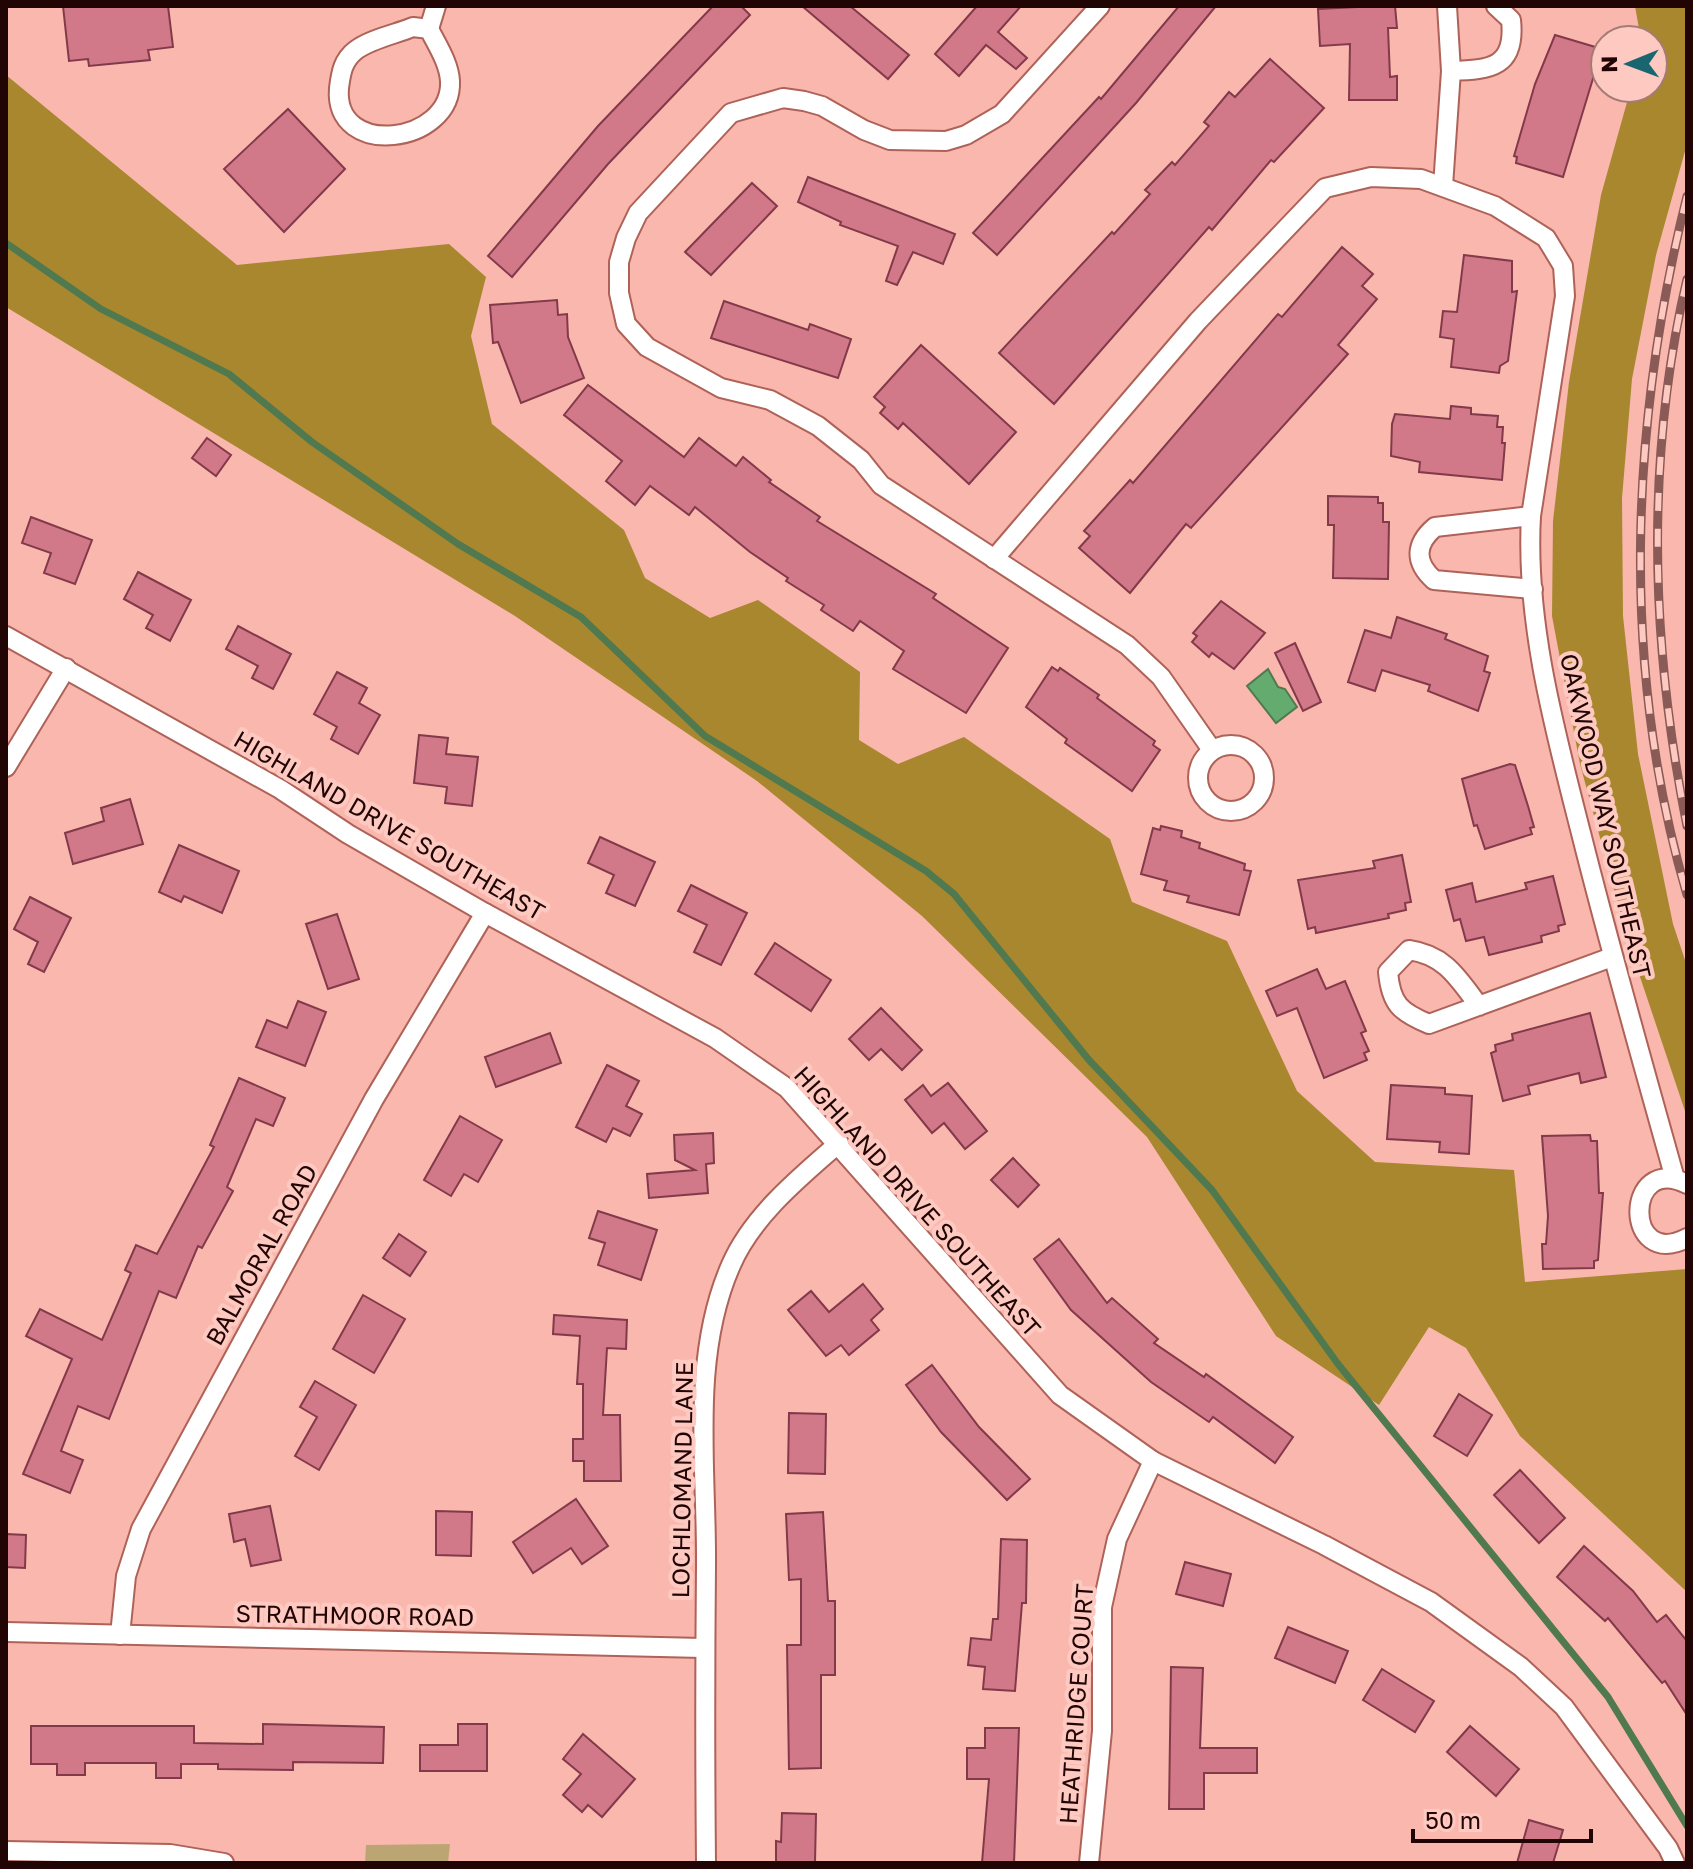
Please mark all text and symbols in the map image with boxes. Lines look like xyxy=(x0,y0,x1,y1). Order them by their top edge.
north arrow xyxy=(1589,24,1669,104)
text: N xyxy=(1595,56,1622,73)
street label: OAKWOOD WAY SOUTHEAST xyxy=(1555,651,1658,981)
street label: HIGHLAND DRIVE SOUTHEAST xyxy=(229,724,550,926)
street label: HIGHLAND DRIVE SOUTHEAST xyxy=(789,1060,1047,1342)
street label: BALMORAL ROAD xyxy=(199,1159,322,1350)
street label: LOCHLOMAND LANE xyxy=(665,1361,698,1599)
street label: HEATHRIDGE COURT xyxy=(1053,1583,1098,1825)
street label: STRATHMOOR ROAD xyxy=(236,1598,475,1631)
scale bar xyxy=(1413,1793,1591,1843)
text: 50 m xyxy=(1425,1805,1481,1834)

